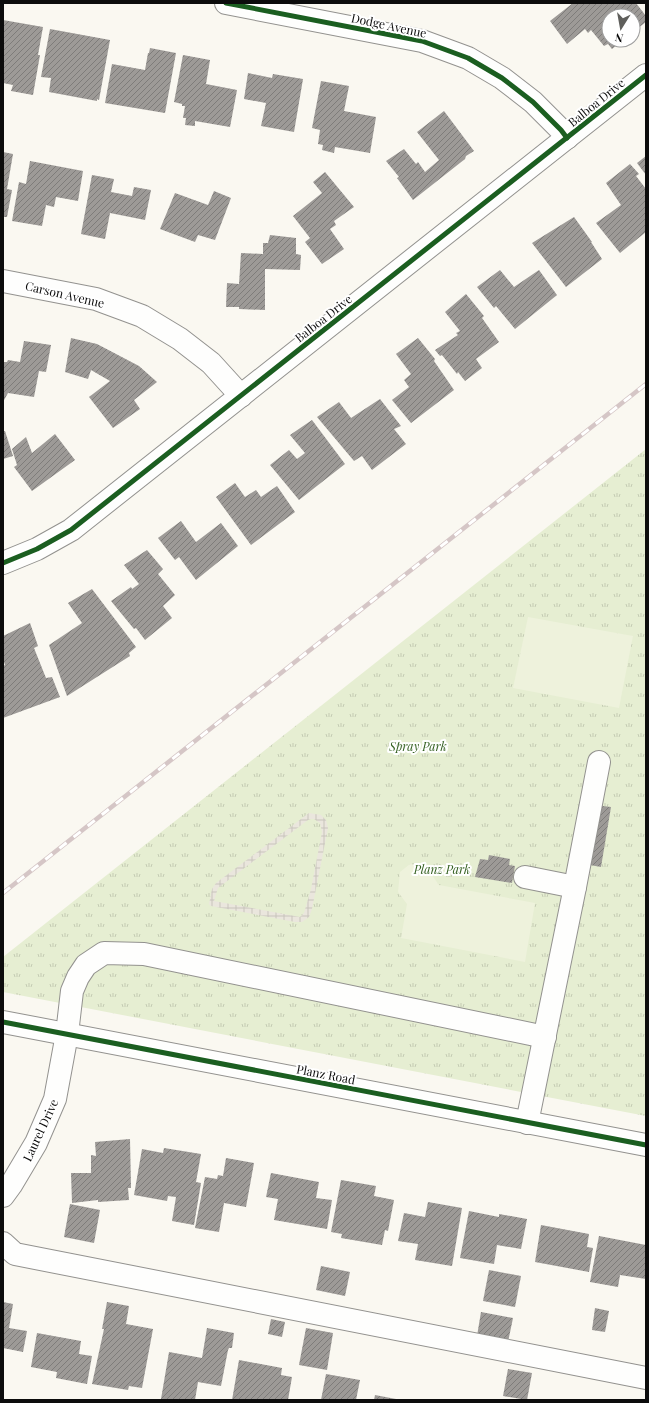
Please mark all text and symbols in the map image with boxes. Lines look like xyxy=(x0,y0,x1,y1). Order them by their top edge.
north arrow xyxy=(601,8,641,48)
street label: Dodge Avenue xyxy=(350,9,428,41)
text: N xyxy=(614,30,624,46)
street label: Balboa Drive xyxy=(564,74,628,130)
street label: Carson Avenue xyxy=(24,277,106,311)
street label: Balboa Drive xyxy=(291,291,355,345)
park label: Spray Park xyxy=(388,738,447,754)
park label: Planz Park xyxy=(413,861,470,877)
street label: Planz Road xyxy=(295,1060,357,1088)
street label: Laurel Drive xyxy=(19,1096,61,1164)

